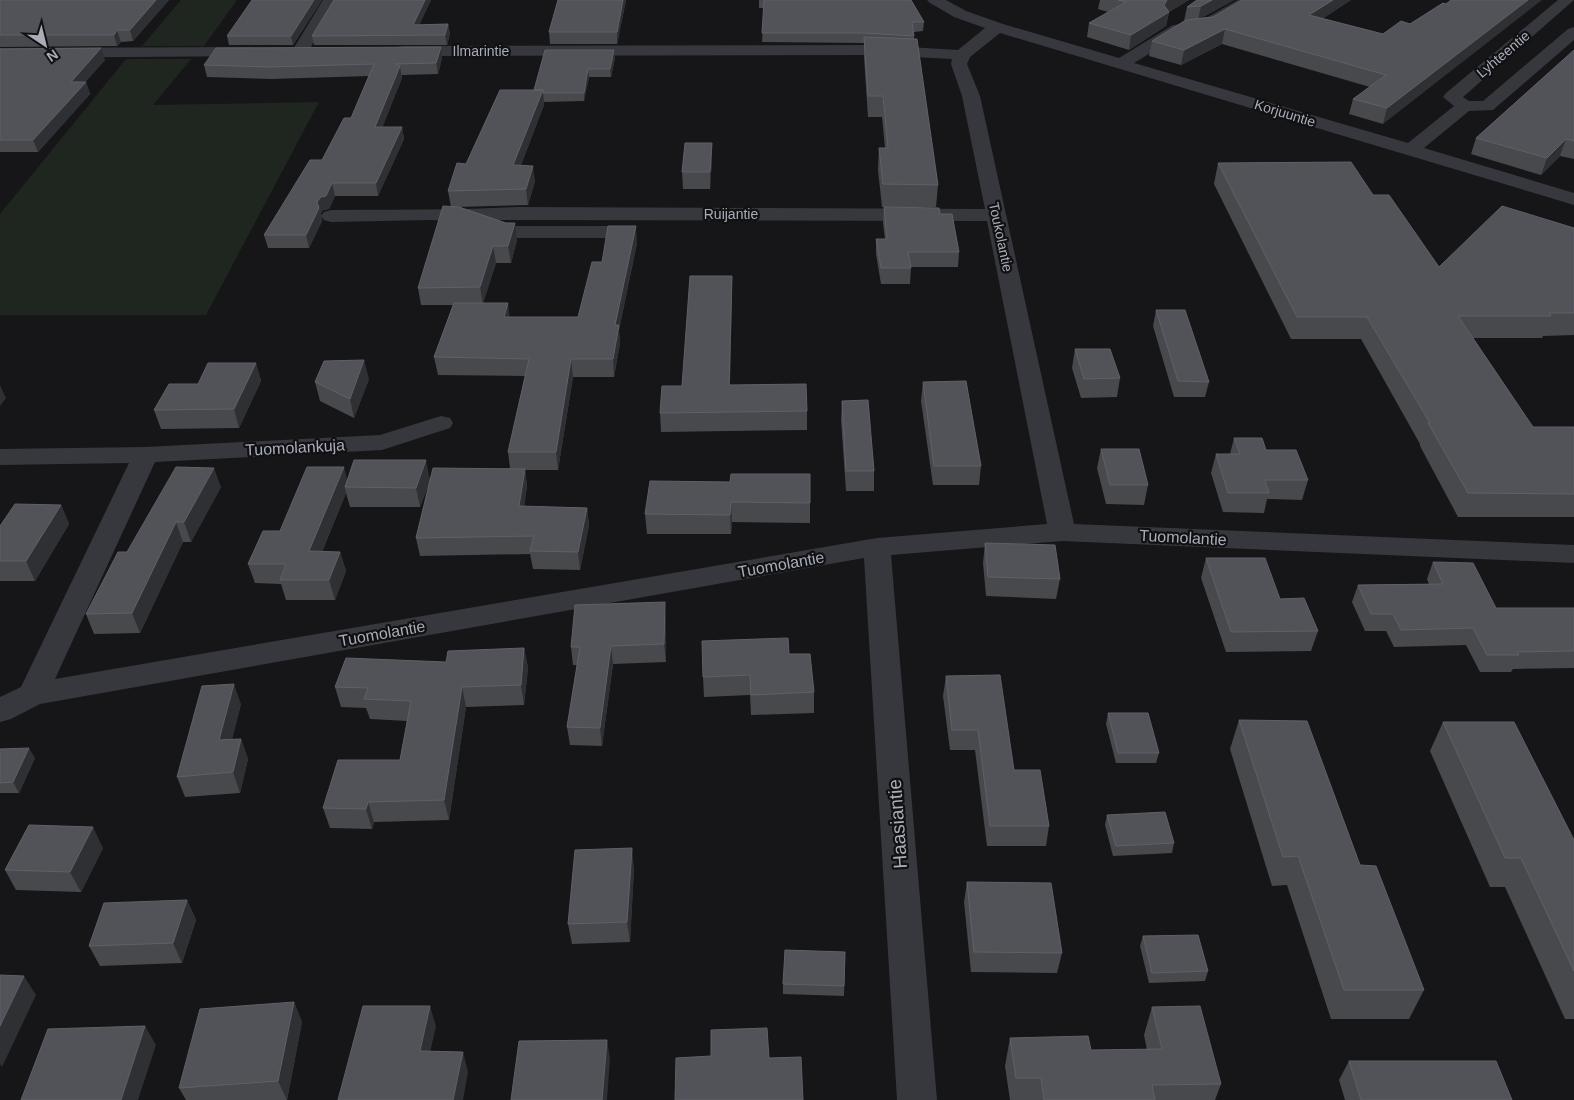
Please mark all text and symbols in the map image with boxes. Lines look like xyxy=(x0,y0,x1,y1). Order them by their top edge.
north arrow xyxy=(20,20,70,70)
street label: Lyhteentie xyxy=(1473,27,1533,81)
street label: Ilmarintie xyxy=(453,43,510,59)
text: N xyxy=(44,46,61,65)
street label: Korjuuntie xyxy=(1253,96,1318,130)
street label: Toukolantie xyxy=(986,201,1016,274)
street label: Ruijantie xyxy=(704,206,758,222)
street label: Tuomolankuja xyxy=(245,436,345,459)
street label: Tuomolantie xyxy=(1139,527,1227,548)
street label: Tuomolantie xyxy=(737,549,826,580)
street label: Tuomolantie xyxy=(338,618,427,649)
street label: Haasiantie xyxy=(884,778,911,869)

